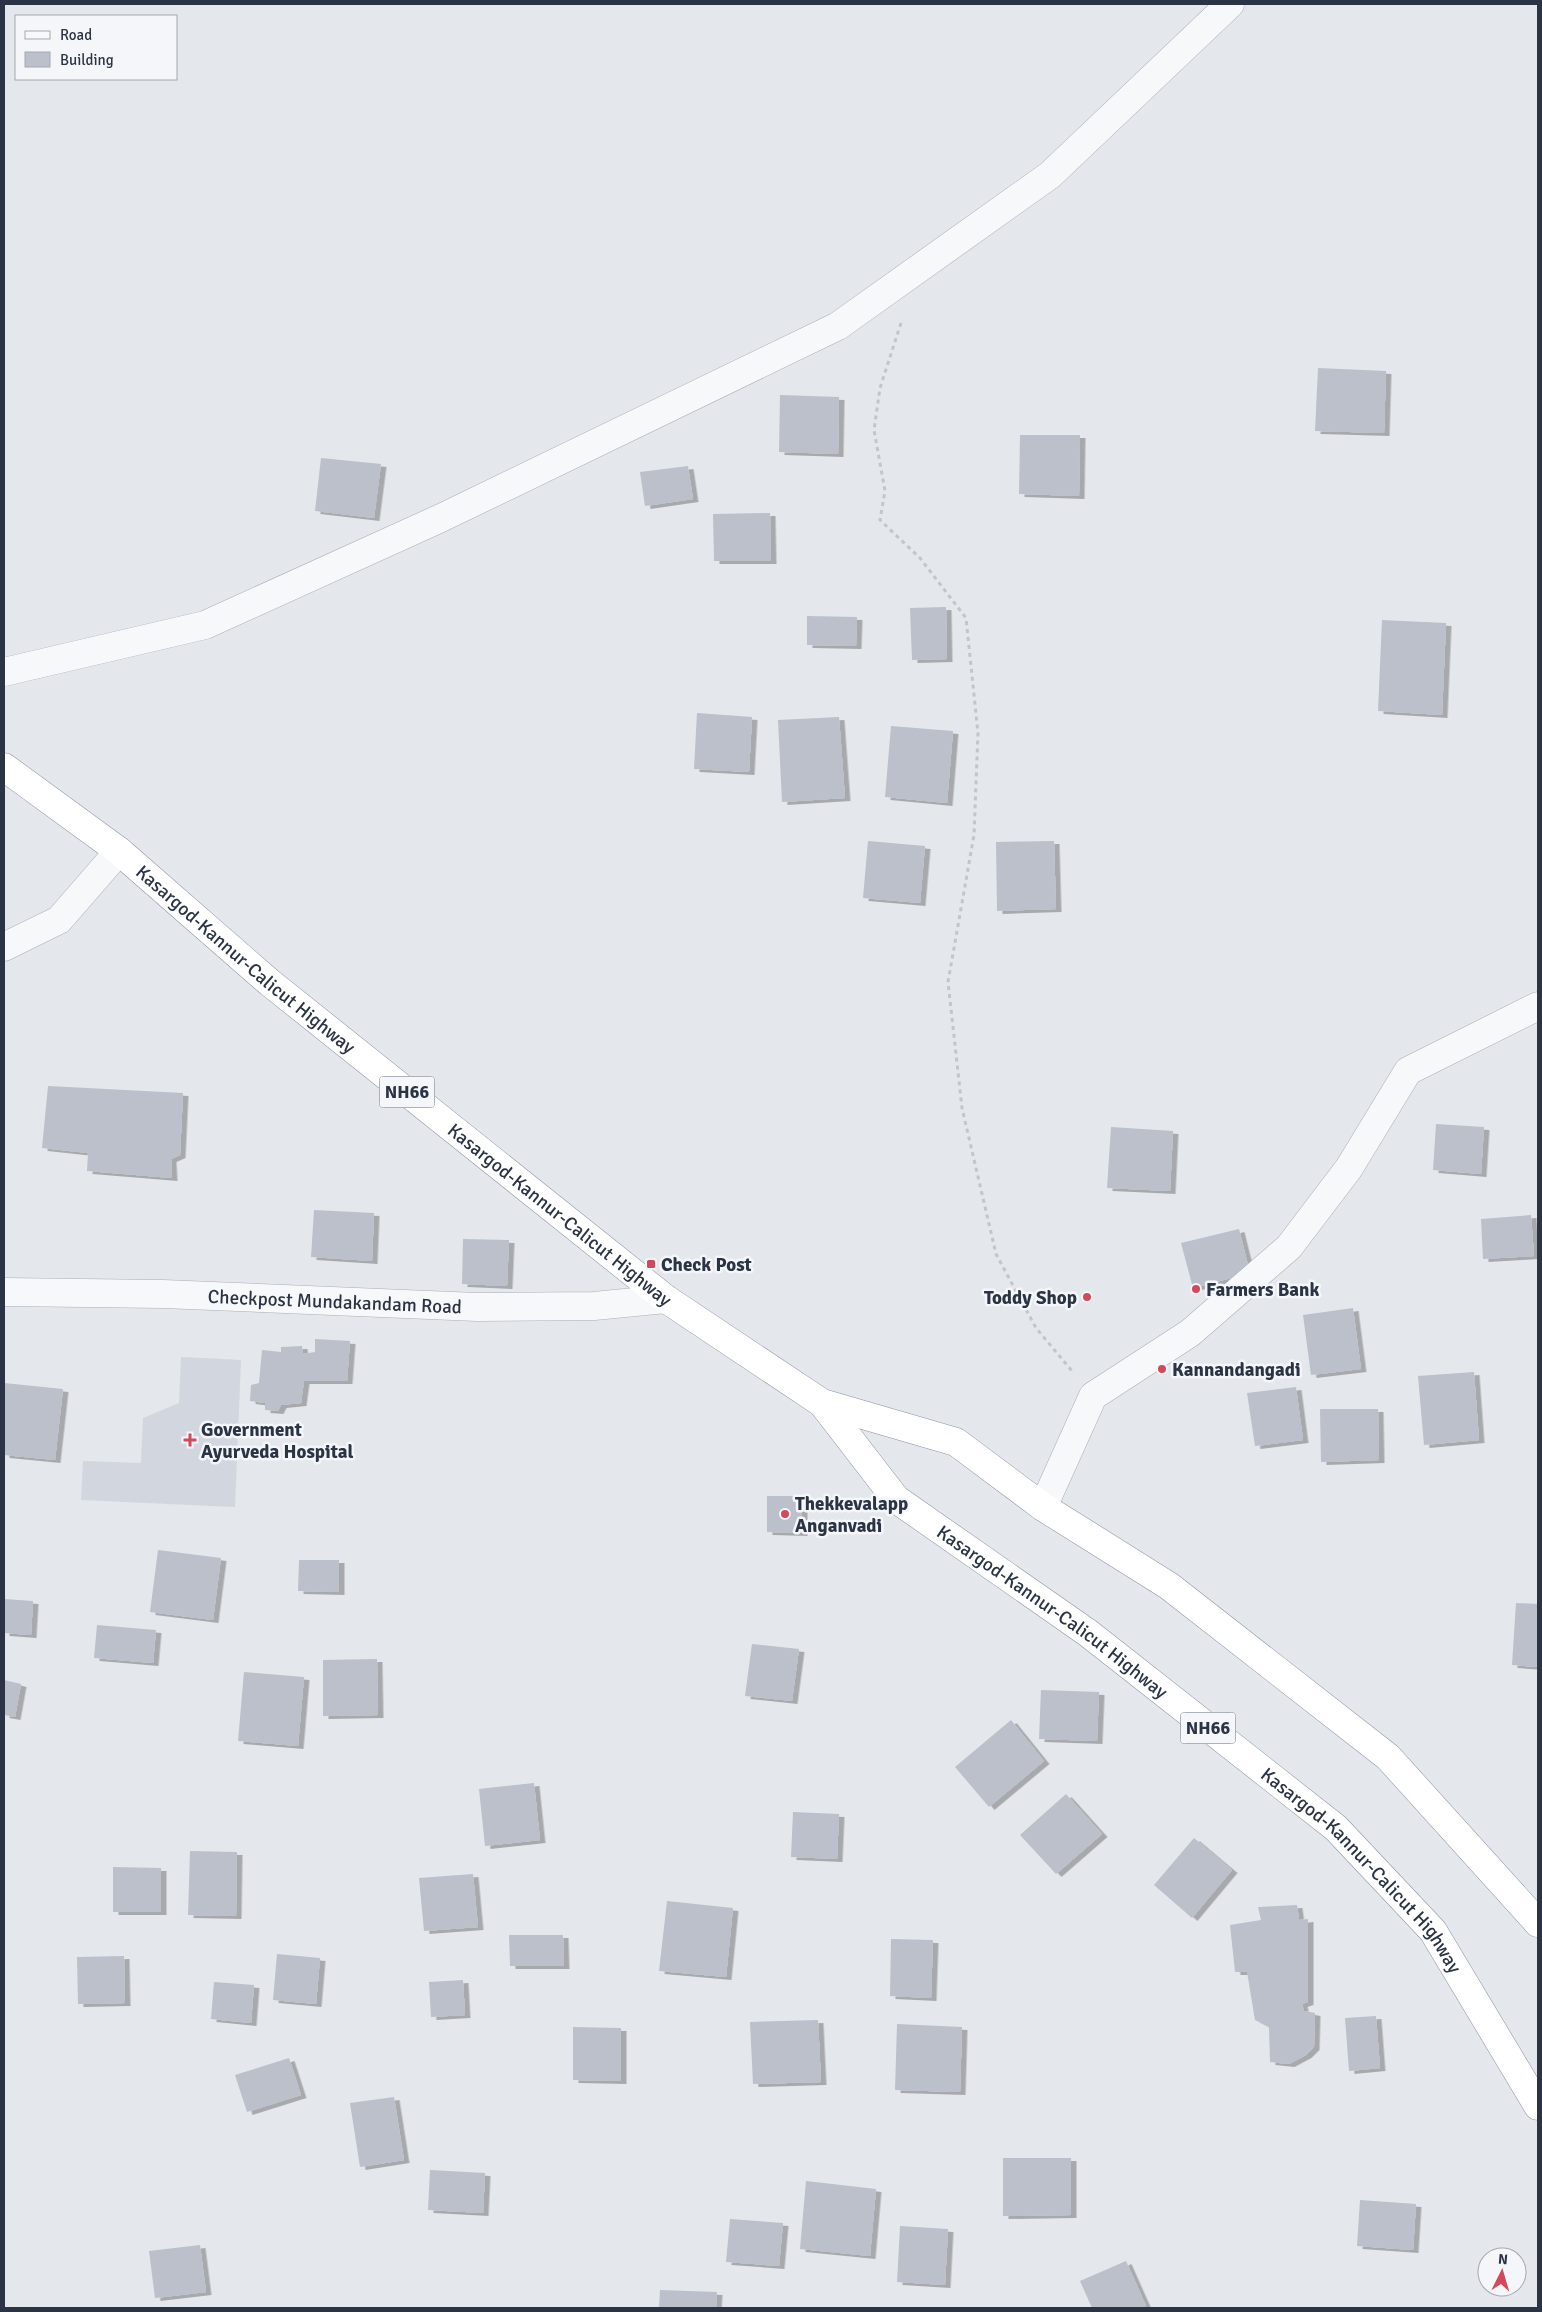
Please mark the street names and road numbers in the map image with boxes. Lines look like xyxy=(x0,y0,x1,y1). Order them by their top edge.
street label: Kasargod-Kannur-Calicut Highway xyxy=(130,860,360,1059)
road number: NH66 xyxy=(380,1076,434,1108)
street label: Kasargod-Kannur-Calicut Highway xyxy=(443,1118,676,1312)
street label: Checkpost Mundakandam Road xyxy=(207,1285,462,1319)
street label: Kasargod-Kannur-Calicut Highway xyxy=(932,1520,1172,1704)
road number: NH66 xyxy=(1180,1712,1236,1744)
street label: Kasargod-Kannur-Calicut Highway xyxy=(1256,1763,1467,1978)

